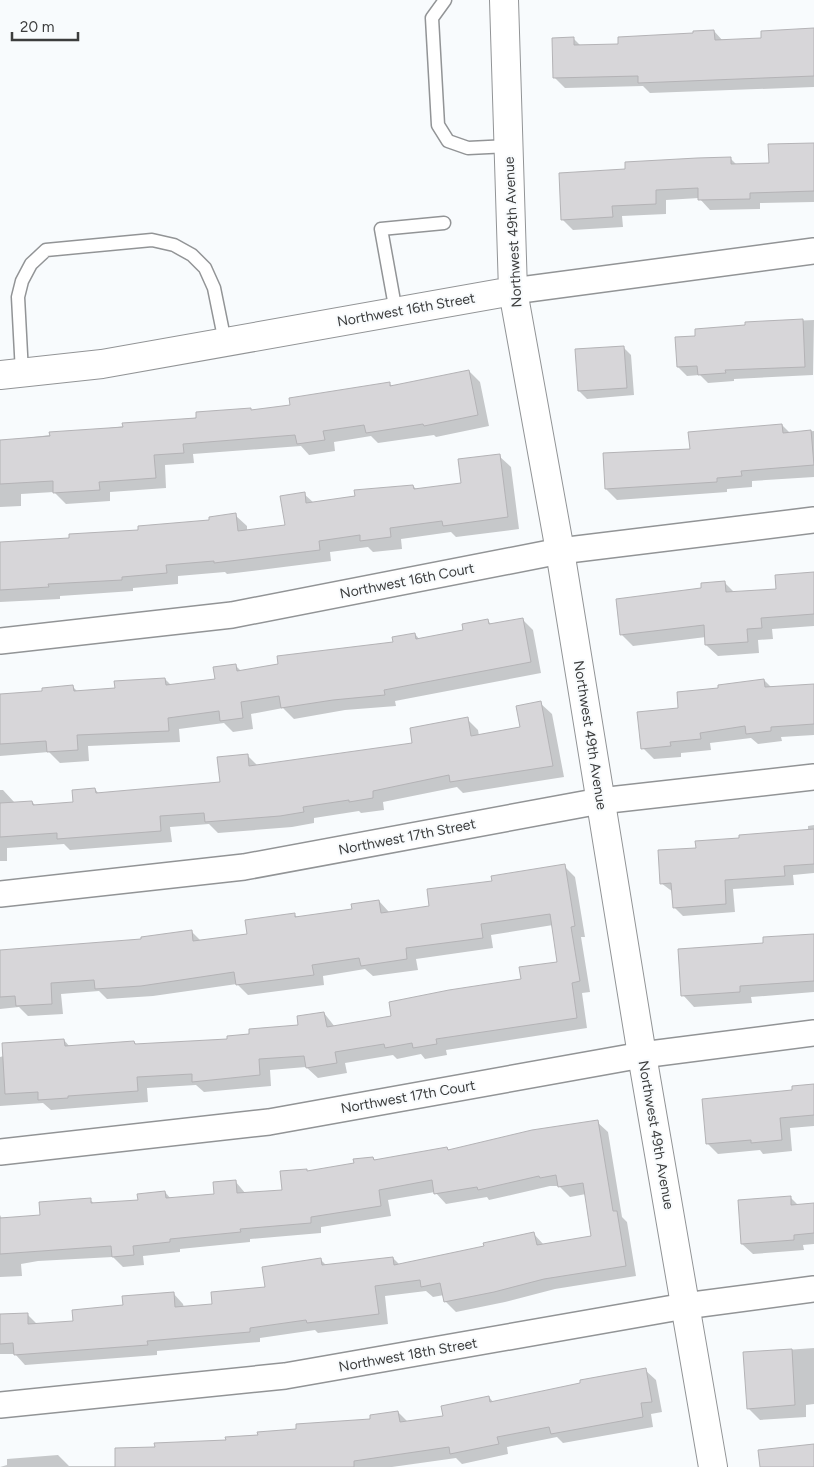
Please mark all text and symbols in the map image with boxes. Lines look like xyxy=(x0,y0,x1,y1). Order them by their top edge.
scale bar xyxy=(12,10,79,42)
text: 20 m xyxy=(20,18,54,36)
street label: Northwest 49th Avenue xyxy=(501,156,525,308)
street label: Northwest 16th Street xyxy=(336,289,476,331)
street label: Northwest 16th Court xyxy=(338,560,476,602)
street label: Northwest 49th Avenue xyxy=(570,659,610,811)
street label: Northwest 17th Street xyxy=(337,815,477,859)
street label: Northwest 49th Avenue xyxy=(635,1059,678,1211)
street label: Northwest 17th Court xyxy=(339,1077,477,1117)
street label: Northwest 18th Street xyxy=(337,1334,479,1376)

